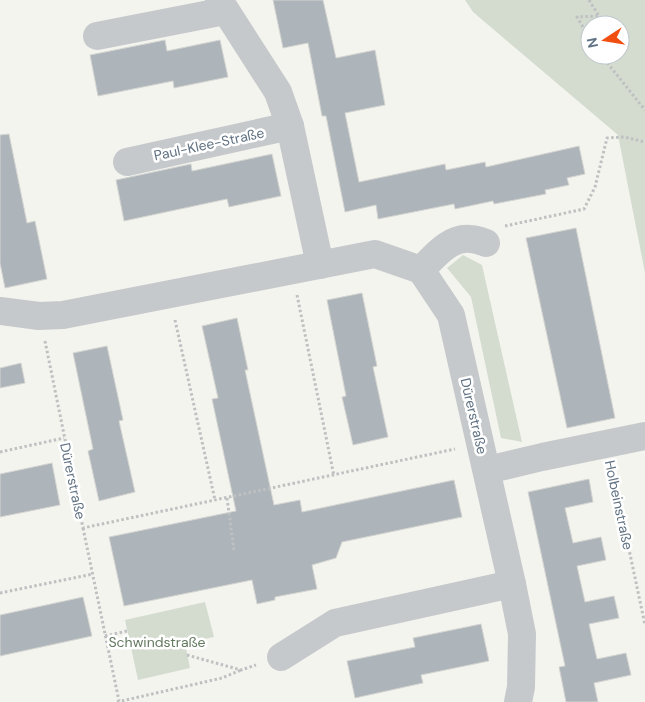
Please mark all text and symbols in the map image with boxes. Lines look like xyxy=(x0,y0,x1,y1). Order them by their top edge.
north arrow xyxy=(580,15,630,65)
text: N xyxy=(582,36,602,50)
street label: Paul-Klee-Straße xyxy=(152,124,266,164)
street label: Dürerstraße xyxy=(456,376,492,456)
street label: Dürerstraße xyxy=(56,441,90,521)
street label: Holbeinstraße xyxy=(601,459,637,551)
park label: Schwindstraße xyxy=(108,633,206,651)

